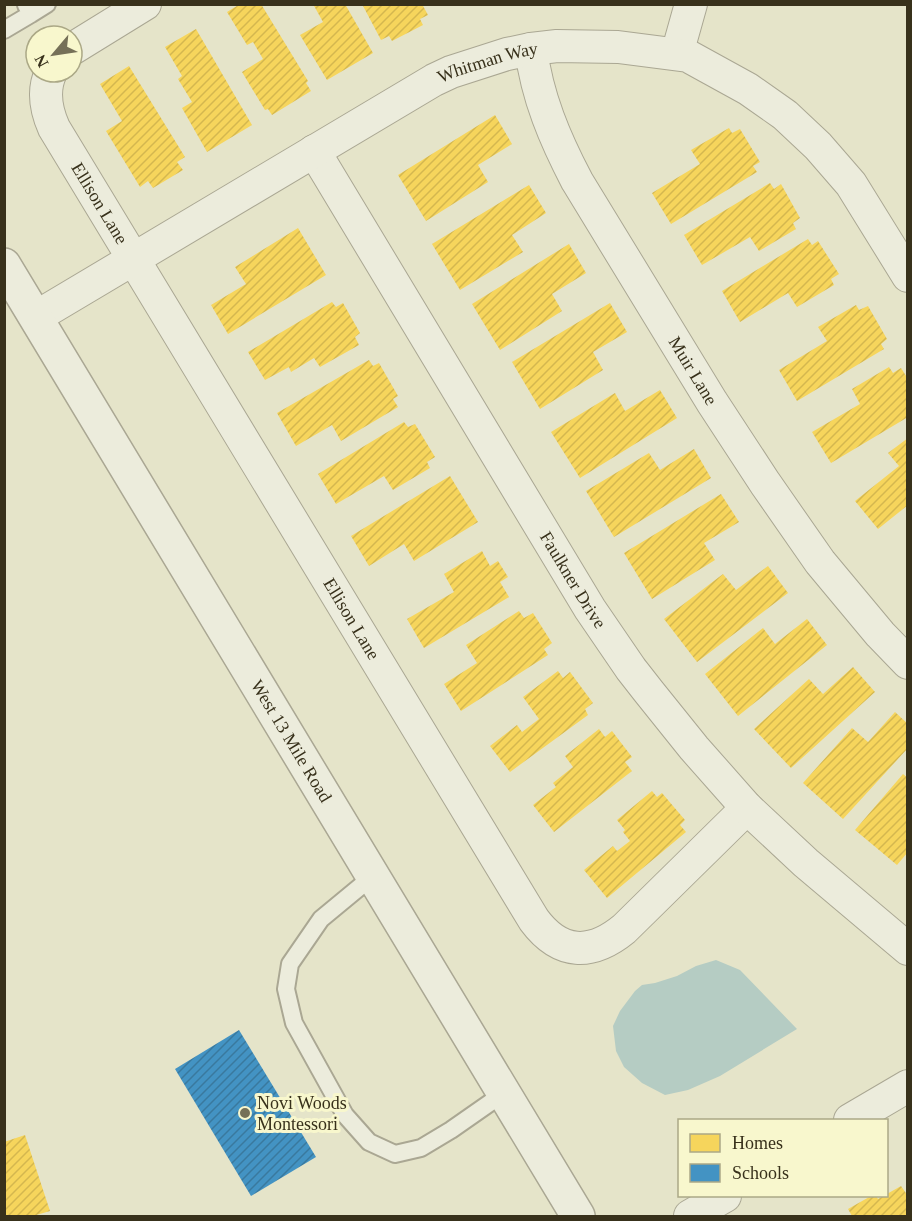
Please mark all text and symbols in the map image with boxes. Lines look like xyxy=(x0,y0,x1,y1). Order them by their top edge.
north arrow xyxy=(24,24,84,84)
street label: Whitman Way xyxy=(434,38,539,87)
text: N xyxy=(31,51,52,70)
street label: Ellison Lane xyxy=(67,159,132,248)
street label: Muir Lane xyxy=(664,333,721,409)
street label: Faulkner Drive xyxy=(536,528,610,632)
street label: Ellison Lane xyxy=(319,575,384,663)
street label: West 13 Mile Road xyxy=(247,676,336,806)
place label: Novi Woods Montessori xyxy=(257,1093,347,1134)
marker: Novi Woods Montessori xyxy=(238,1106,252,1120)
legend xyxy=(678,1119,888,1197)
text: Homes xyxy=(732,1133,783,1153)
text: Schools xyxy=(732,1163,789,1183)

